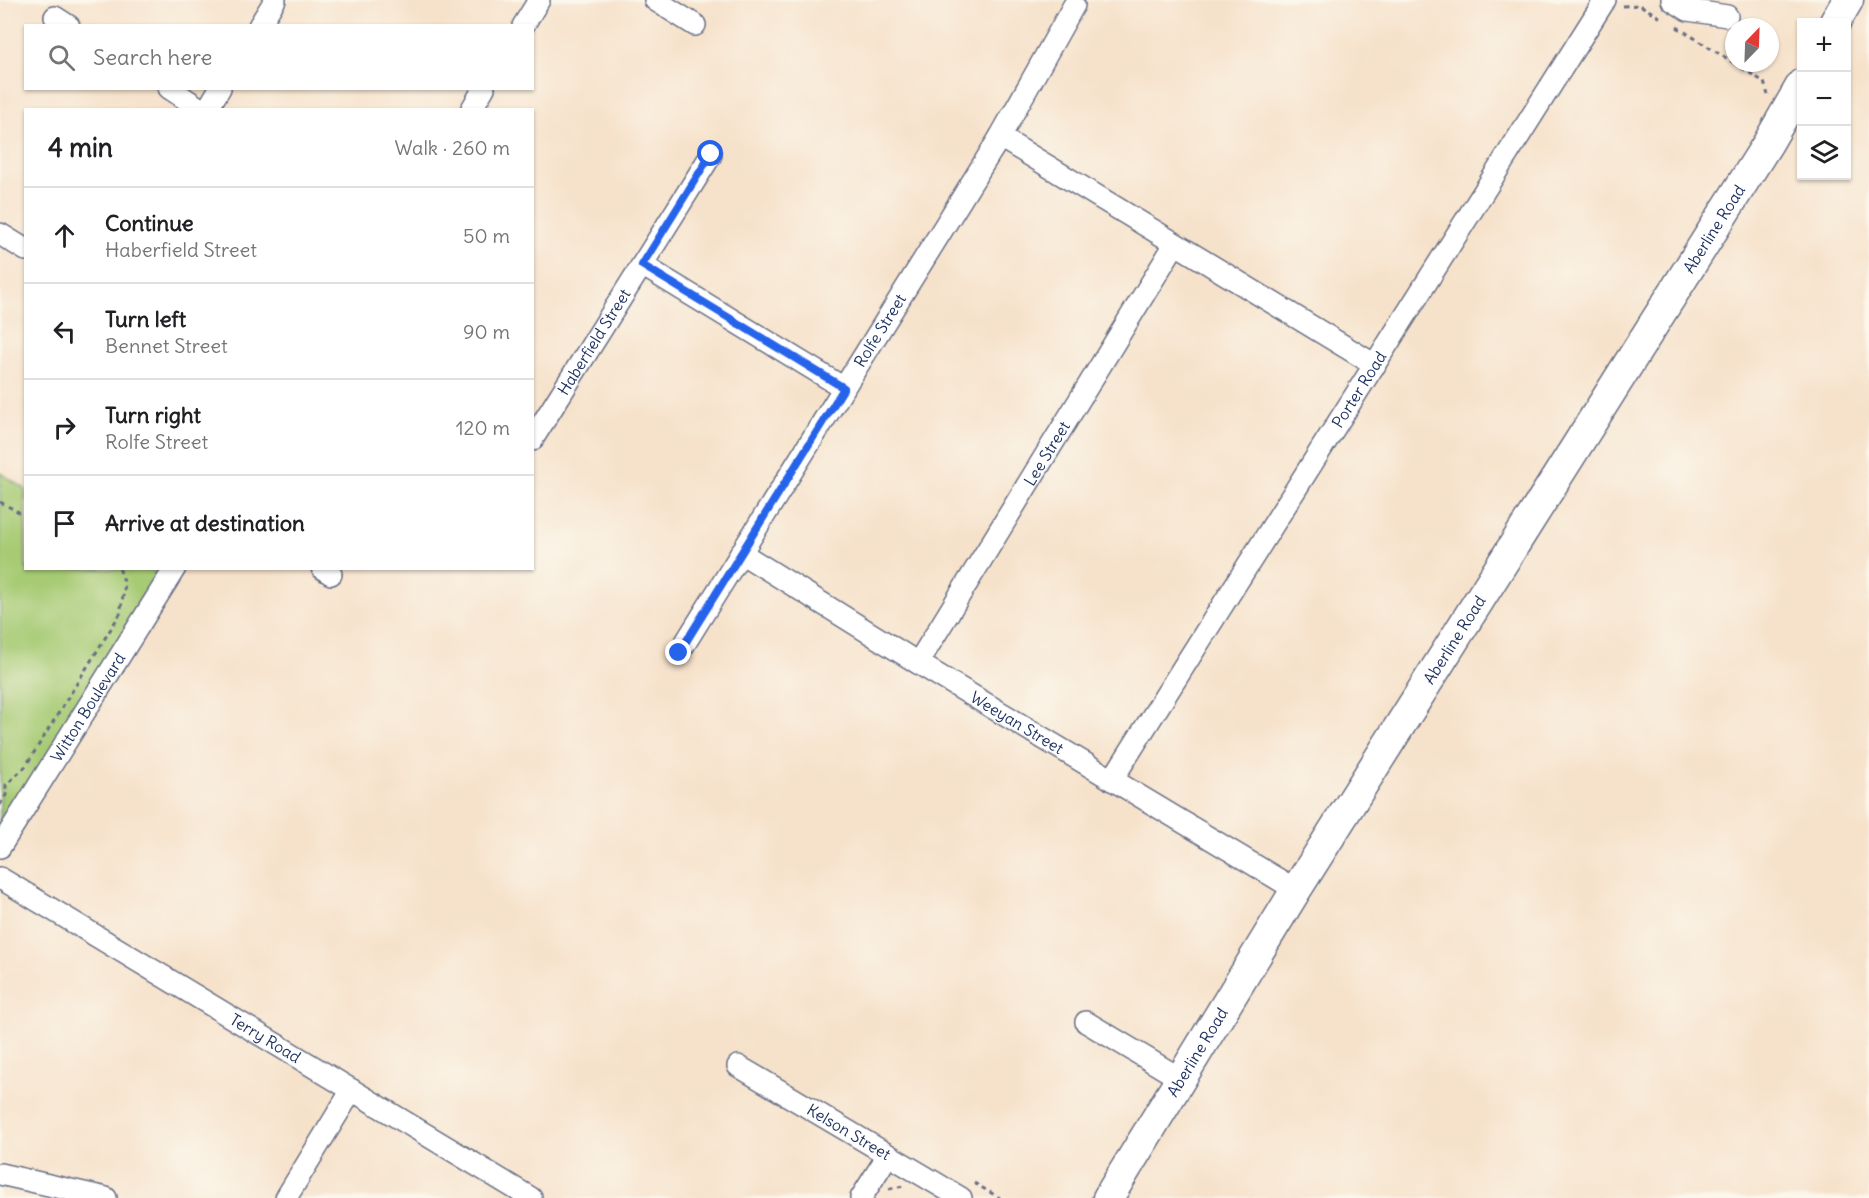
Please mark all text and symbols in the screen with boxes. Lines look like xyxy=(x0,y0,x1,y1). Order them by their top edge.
north arrow xyxy=(1725,18,1779,72)
map controls xyxy=(1797,18,1851,180)
button: + xyxy=(1797,18,1851,72)
search box xyxy=(24,24,534,90)
icon: search xyxy=(45,41,78,74)
text: Search here xyxy=(93,43,212,71)
button: − xyxy=(1797,72,1851,126)
button: layers xyxy=(1797,126,1851,180)
text: 4 min xyxy=(48,131,113,164)
text: Walk · 260 m xyxy=(394,135,510,160)
route start xyxy=(697,140,723,166)
street label: Aberline Road xyxy=(1678,181,1749,277)
text: Continue xyxy=(105,209,194,237)
icon: ahead xyxy=(48,219,81,252)
text: 50 m xyxy=(463,223,510,248)
text: Haberfield Street xyxy=(105,237,257,262)
street label: Haberfield Street xyxy=(553,284,635,399)
street label: Rolfe Street xyxy=(849,289,910,371)
text: Turn left xyxy=(105,305,186,333)
icon: left xyxy=(48,315,81,348)
text: 90 m xyxy=(463,319,510,344)
text: Bennet Street xyxy=(105,333,228,358)
street label: Porter Road xyxy=(1327,348,1390,431)
text: Turn right xyxy=(105,401,201,429)
icon: right xyxy=(48,411,81,444)
text: 120 m xyxy=(456,415,510,440)
street label: Lee Street xyxy=(1019,417,1074,489)
text: Rolfe Street xyxy=(105,429,208,454)
icon: arrive xyxy=(48,507,81,540)
text: Arrive at destination xyxy=(105,509,305,537)
street label: Aberline Road xyxy=(1419,592,1490,688)
route end xyxy=(665,639,691,665)
street label: Witton Boulevard xyxy=(46,649,129,765)
street label: Weeyan Street xyxy=(967,687,1068,758)
street label: Aberline Road xyxy=(1162,1004,1232,1100)
street label: Terry Road xyxy=(226,1009,305,1067)
street label: Kelson Street xyxy=(804,1099,895,1165)

